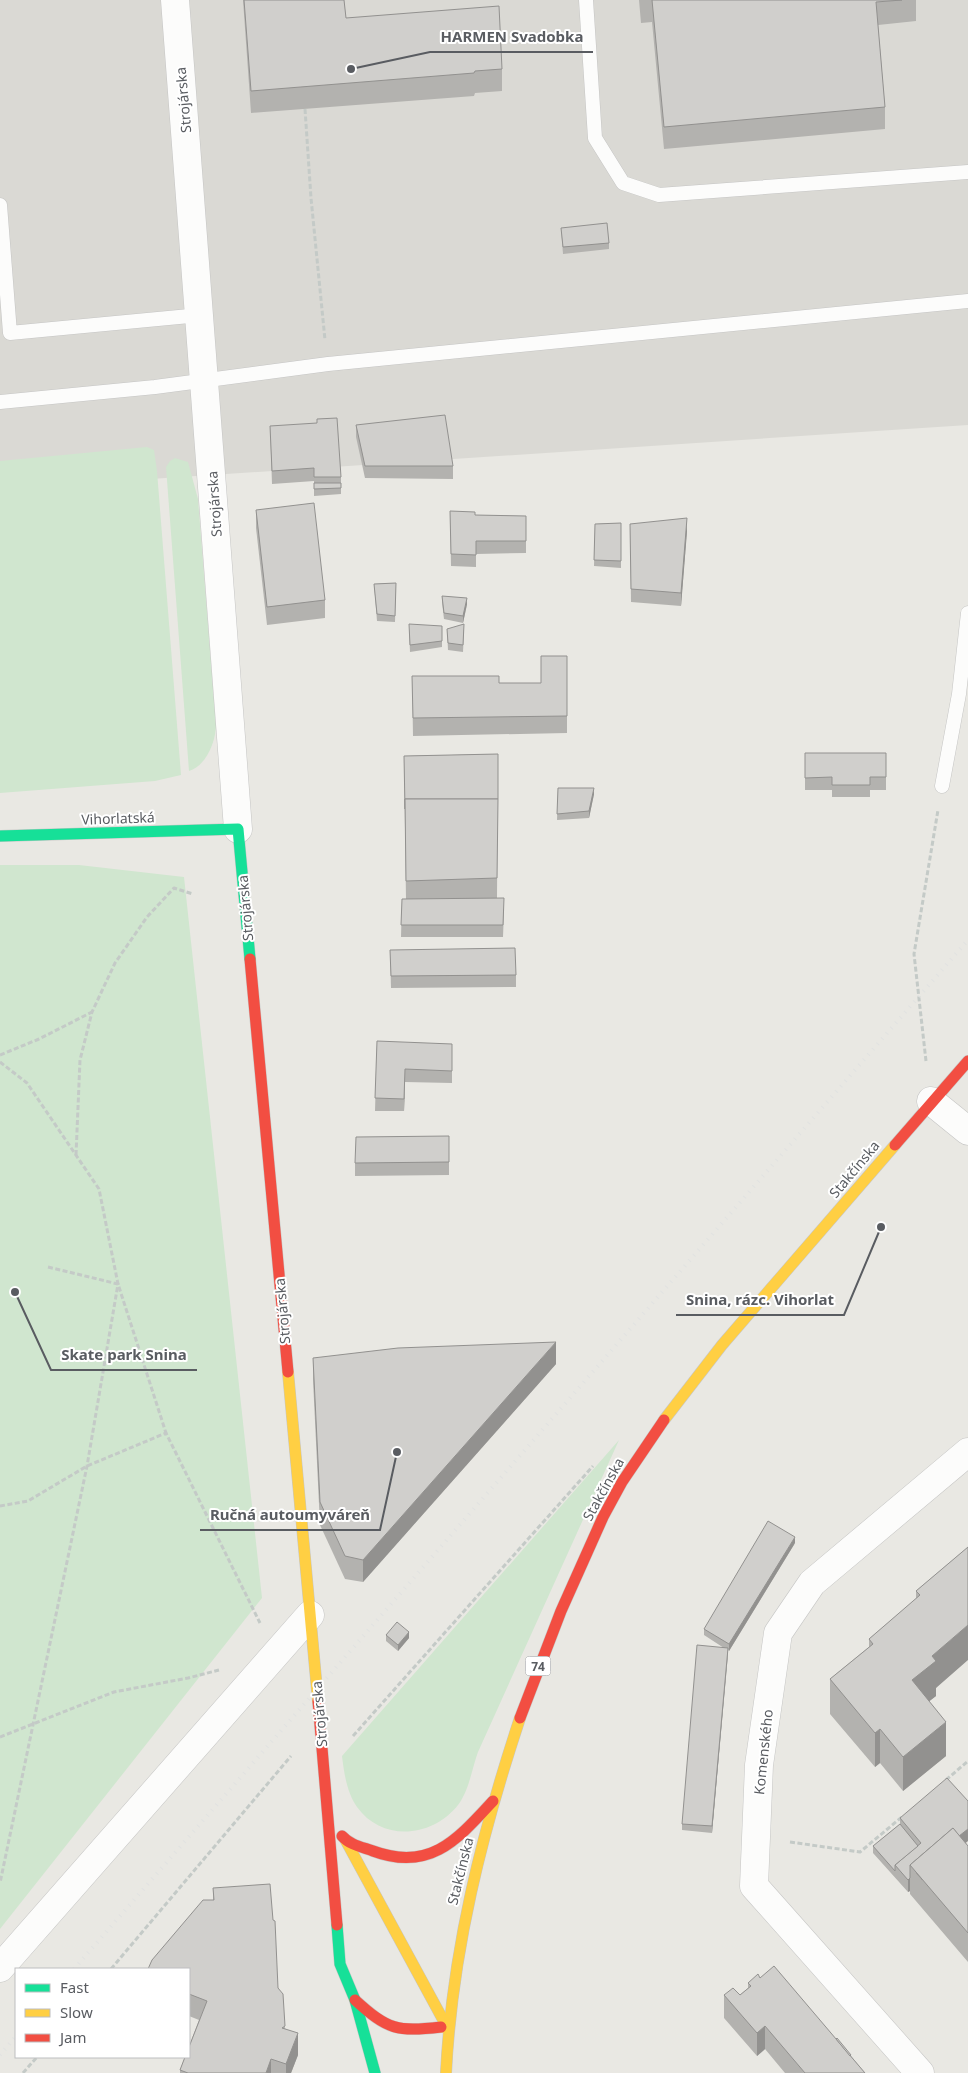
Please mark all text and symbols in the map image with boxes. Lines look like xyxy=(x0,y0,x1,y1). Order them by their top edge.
callout: HARMEN Svadobka xyxy=(430,22,593,52)
text: HARMEN Svadobka xyxy=(441,26,583,46)
street label: Strojárska xyxy=(171,66,195,134)
street label: Strojárska xyxy=(202,470,226,538)
street label: Vihorlatská xyxy=(81,807,155,829)
street label: Strojárska xyxy=(233,874,257,942)
street label: Stakčínska xyxy=(825,1136,883,1202)
street label: Strojárska xyxy=(270,1277,294,1345)
callout: Snina, rázc. Vihorlat xyxy=(676,1285,844,1315)
text: Snina, rázc. Vihorlat xyxy=(686,1289,835,1309)
callout: Skate park Snina xyxy=(51,1340,197,1370)
text: Skate park Snina xyxy=(61,1344,187,1364)
street label: Stakčínska xyxy=(578,1454,628,1524)
callout: Ručná autoumyváreň xyxy=(200,1500,380,1530)
text: Ručná autoumyváreň xyxy=(210,1504,370,1524)
road number: 74 xyxy=(526,1656,550,1675)
street label: Strojárska xyxy=(307,1680,331,1748)
street label: Komenského xyxy=(749,1708,777,1796)
street label: Stakčínska xyxy=(442,1835,478,1907)
legend xyxy=(15,1968,190,2058)
text: Fast xyxy=(60,1977,89,1997)
text: Slow xyxy=(60,2002,93,2022)
text: Jam xyxy=(58,2027,87,2047)

